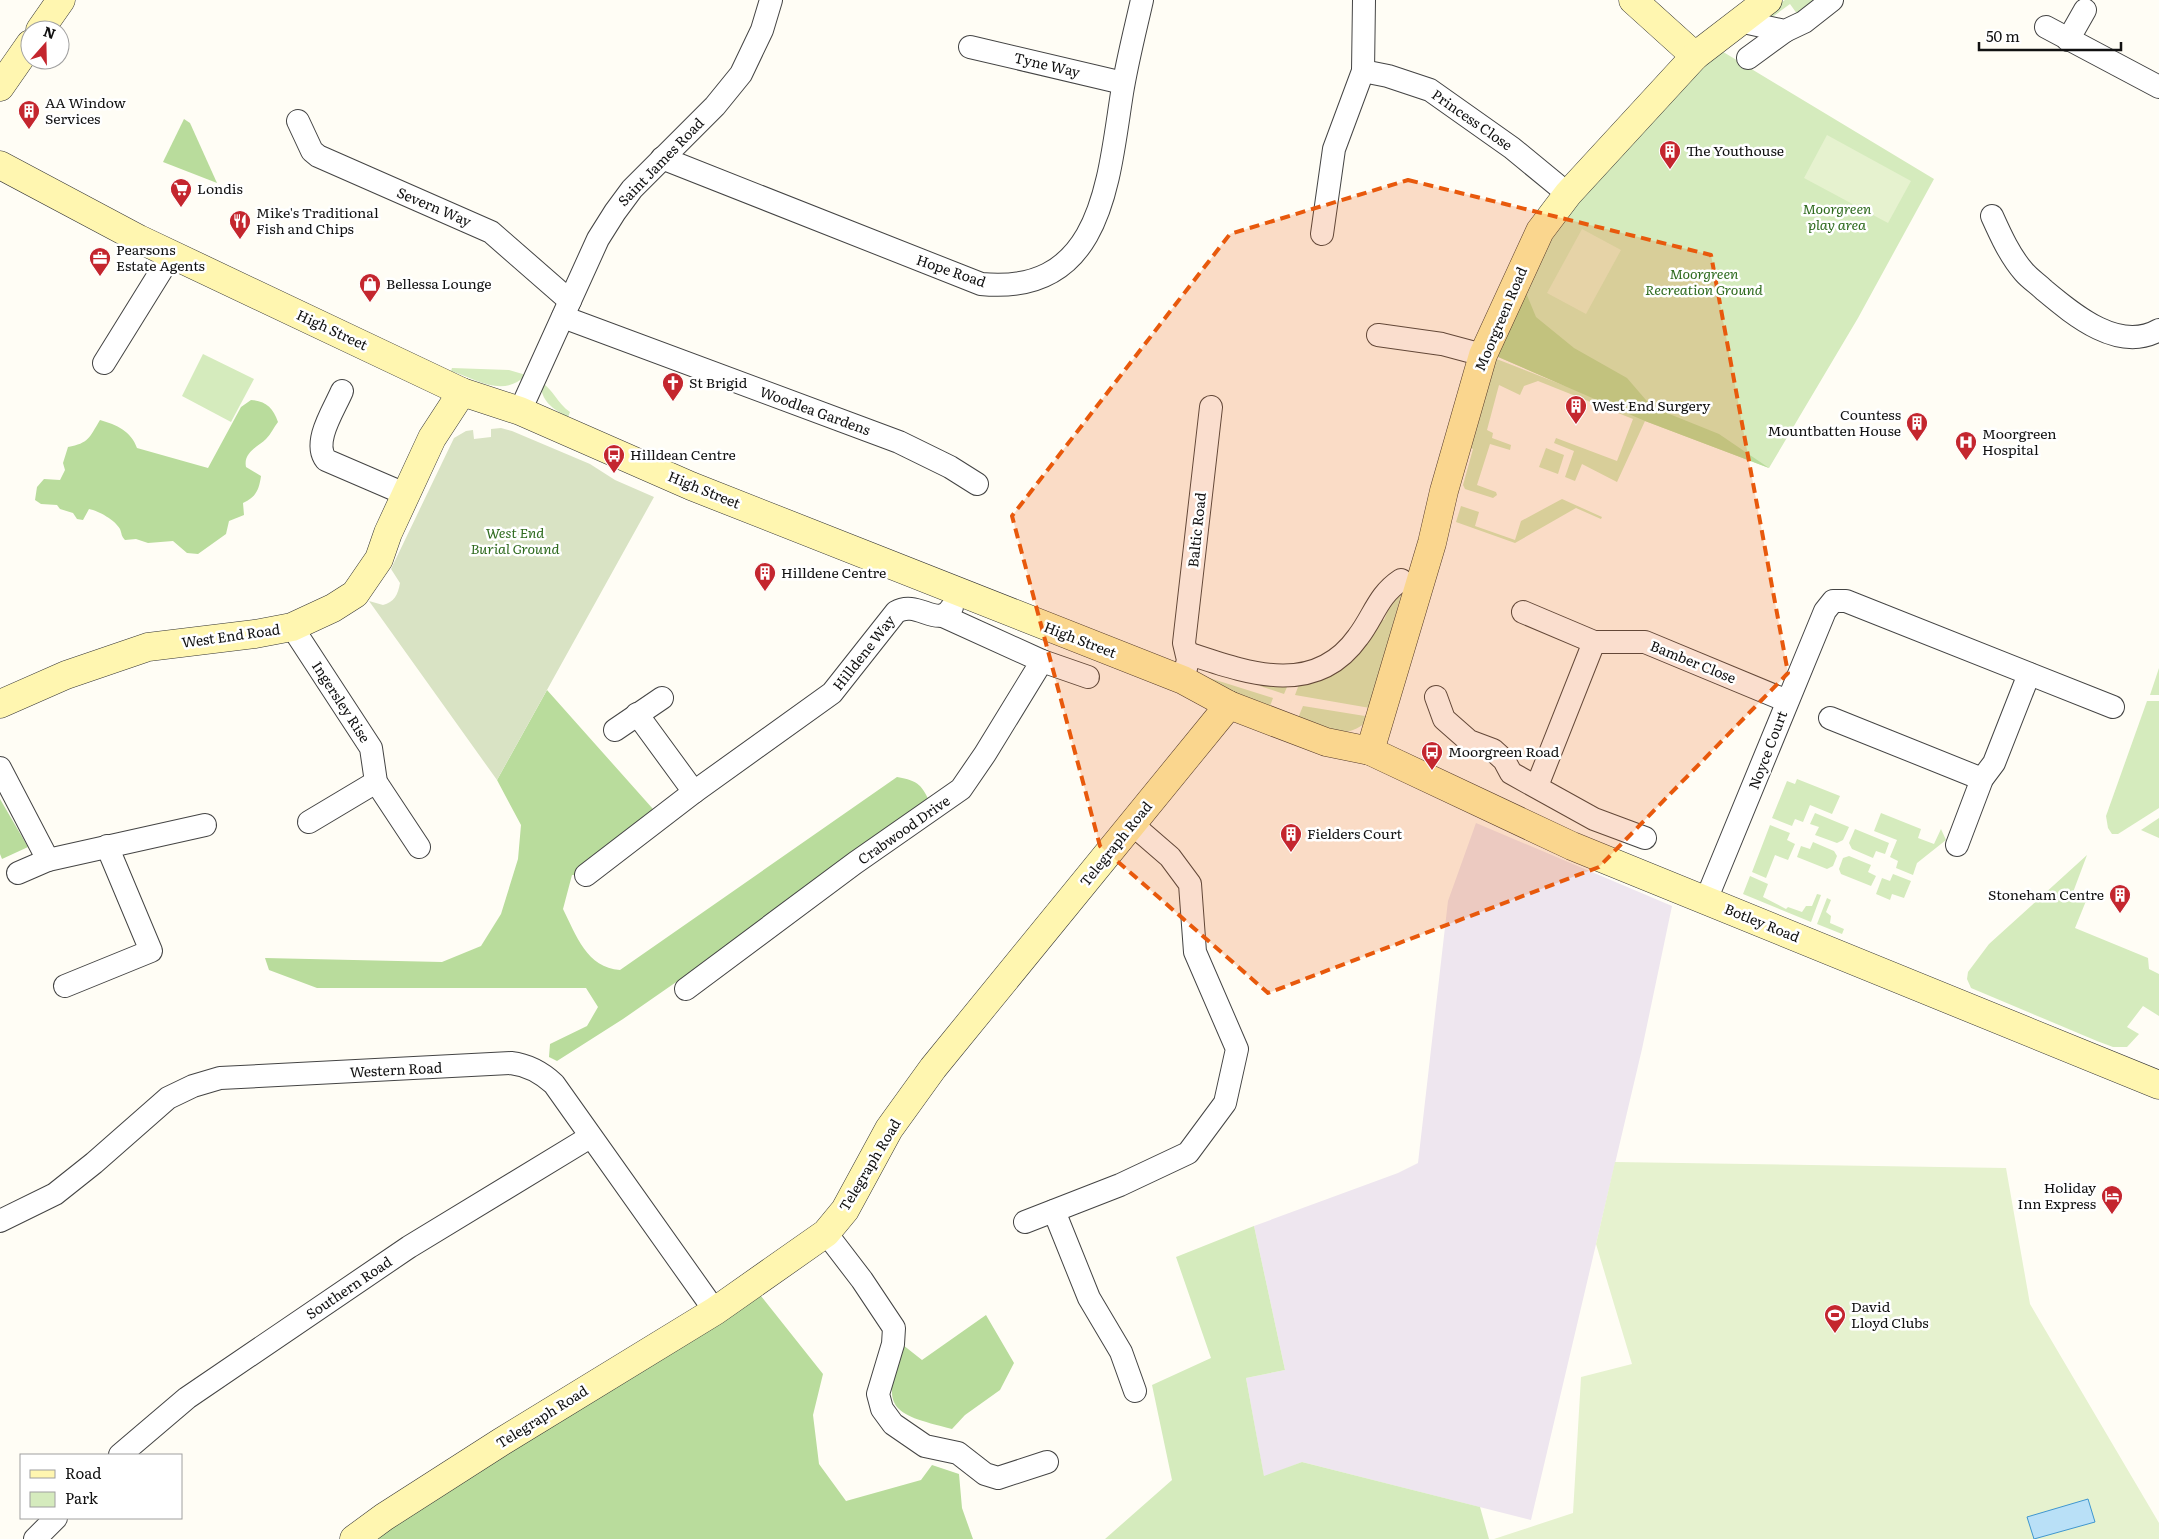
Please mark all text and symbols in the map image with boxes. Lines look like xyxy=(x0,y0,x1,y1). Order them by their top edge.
north arrow xyxy=(20,20,70,70)
text: N xyxy=(41,20,59,43)
scale bar xyxy=(1979,20,2122,52)
text: 50 m xyxy=(1986,24,2020,47)
street label: Tyne Way xyxy=(1012,47,1083,82)
street label: Princess Close xyxy=(1428,84,1517,154)
place label: AA Window Services xyxy=(45,92,126,128)
building icon: AA Window Services xyxy=(17,99,41,130)
street label: Saint James Road xyxy=(613,112,708,210)
building icon: The Youthouse xyxy=(1658,139,1682,170)
place label: The Youthouse xyxy=(1686,140,1784,160)
supermarket icon: Londis xyxy=(169,177,193,208)
place label: Londis xyxy=(197,178,243,198)
street label: Severn Way xyxy=(394,181,476,231)
park label: Moorgreen play area xyxy=(1803,198,1872,234)
place label: Mike's Traditional Fish and Chips xyxy=(256,202,379,238)
restaurant icon: Mike's Traditional Fish and Chips xyxy=(228,209,252,240)
place label: Pearsons Estate Agents xyxy=(116,239,205,275)
office icon: Pearsons Estate Agents xyxy=(88,246,112,277)
street label: Hope Road xyxy=(914,249,989,291)
street label: Moorgreen Road xyxy=(1469,263,1531,374)
park label: Moorgreen Recreation Ground xyxy=(1645,263,1763,299)
shop icon: Bellessa Lounge xyxy=(358,272,382,303)
place label: Bellessa Lounge xyxy=(386,273,492,293)
street label: High Street xyxy=(294,304,371,354)
church icon: St Brigid xyxy=(661,371,685,402)
place label: St Brigid xyxy=(689,372,748,392)
street label: Woodlea Gardens xyxy=(757,381,874,439)
building icon: West End Surgery xyxy=(1564,394,1588,425)
place label: West End Surgery xyxy=(1592,395,1711,415)
place label: Countess Mountbatten House xyxy=(1767,404,1901,440)
building icon: Countess Mountbatten House xyxy=(1905,411,1929,442)
place label: Moorgreen Hospital xyxy=(1982,423,2057,459)
hospital icon: Moorgreen Hospital xyxy=(1954,430,1978,461)
bus stop icon: Hilldean Centre xyxy=(602,443,626,474)
place label: Hilldean Centre xyxy=(630,444,736,464)
street label: High Street xyxy=(665,466,744,513)
street label: Baltic Road xyxy=(1182,491,1210,568)
park label: West End Burial Ground xyxy=(470,522,560,558)
building icon: Hilldene Centre xyxy=(753,561,777,592)
place label: Hilldene Centre xyxy=(781,562,886,582)
street label: Hilldene Way xyxy=(828,610,899,694)
street label: High Street xyxy=(1041,616,1120,662)
street label: West End Road xyxy=(180,618,282,652)
street label: Bamber Close xyxy=(1648,635,1739,687)
street label: Ingersley Rise xyxy=(308,657,376,746)
street label: Noyce Court xyxy=(1743,707,1791,792)
bus stop icon: Moorgreen Road xyxy=(1420,740,1444,771)
place label: Moorgreen Road xyxy=(1448,741,1560,761)
street label: Crabwood Drive xyxy=(853,790,954,868)
street label: Telegraph Road xyxy=(1075,796,1156,890)
building icon: Fielders Court xyxy=(1279,822,1303,853)
place label: Fielders Court xyxy=(1307,823,1403,843)
building icon: Stoneham Centre xyxy=(2108,883,2132,914)
place label: Stoneham Centre xyxy=(1988,884,2104,904)
street label: Botley Road xyxy=(1722,898,1803,946)
street label: Western Road xyxy=(349,1057,443,1081)
street label: Telegraph Road xyxy=(834,1114,905,1214)
place label: Holiday Inn Express xyxy=(2018,1177,2097,1213)
hotel icon: Holiday Inn Express xyxy=(2100,1184,2124,1215)
street label: Southern Road xyxy=(302,1251,396,1323)
place label: David Lloyd Clubs xyxy=(1851,1296,1929,1332)
sports icon: David Lloyd Clubs xyxy=(1823,1303,1847,1334)
street label: Telegraph Road xyxy=(492,1380,591,1452)
legend xyxy=(20,1454,182,1519)
text: Road xyxy=(65,1461,101,1484)
text: Park xyxy=(65,1486,99,1509)

